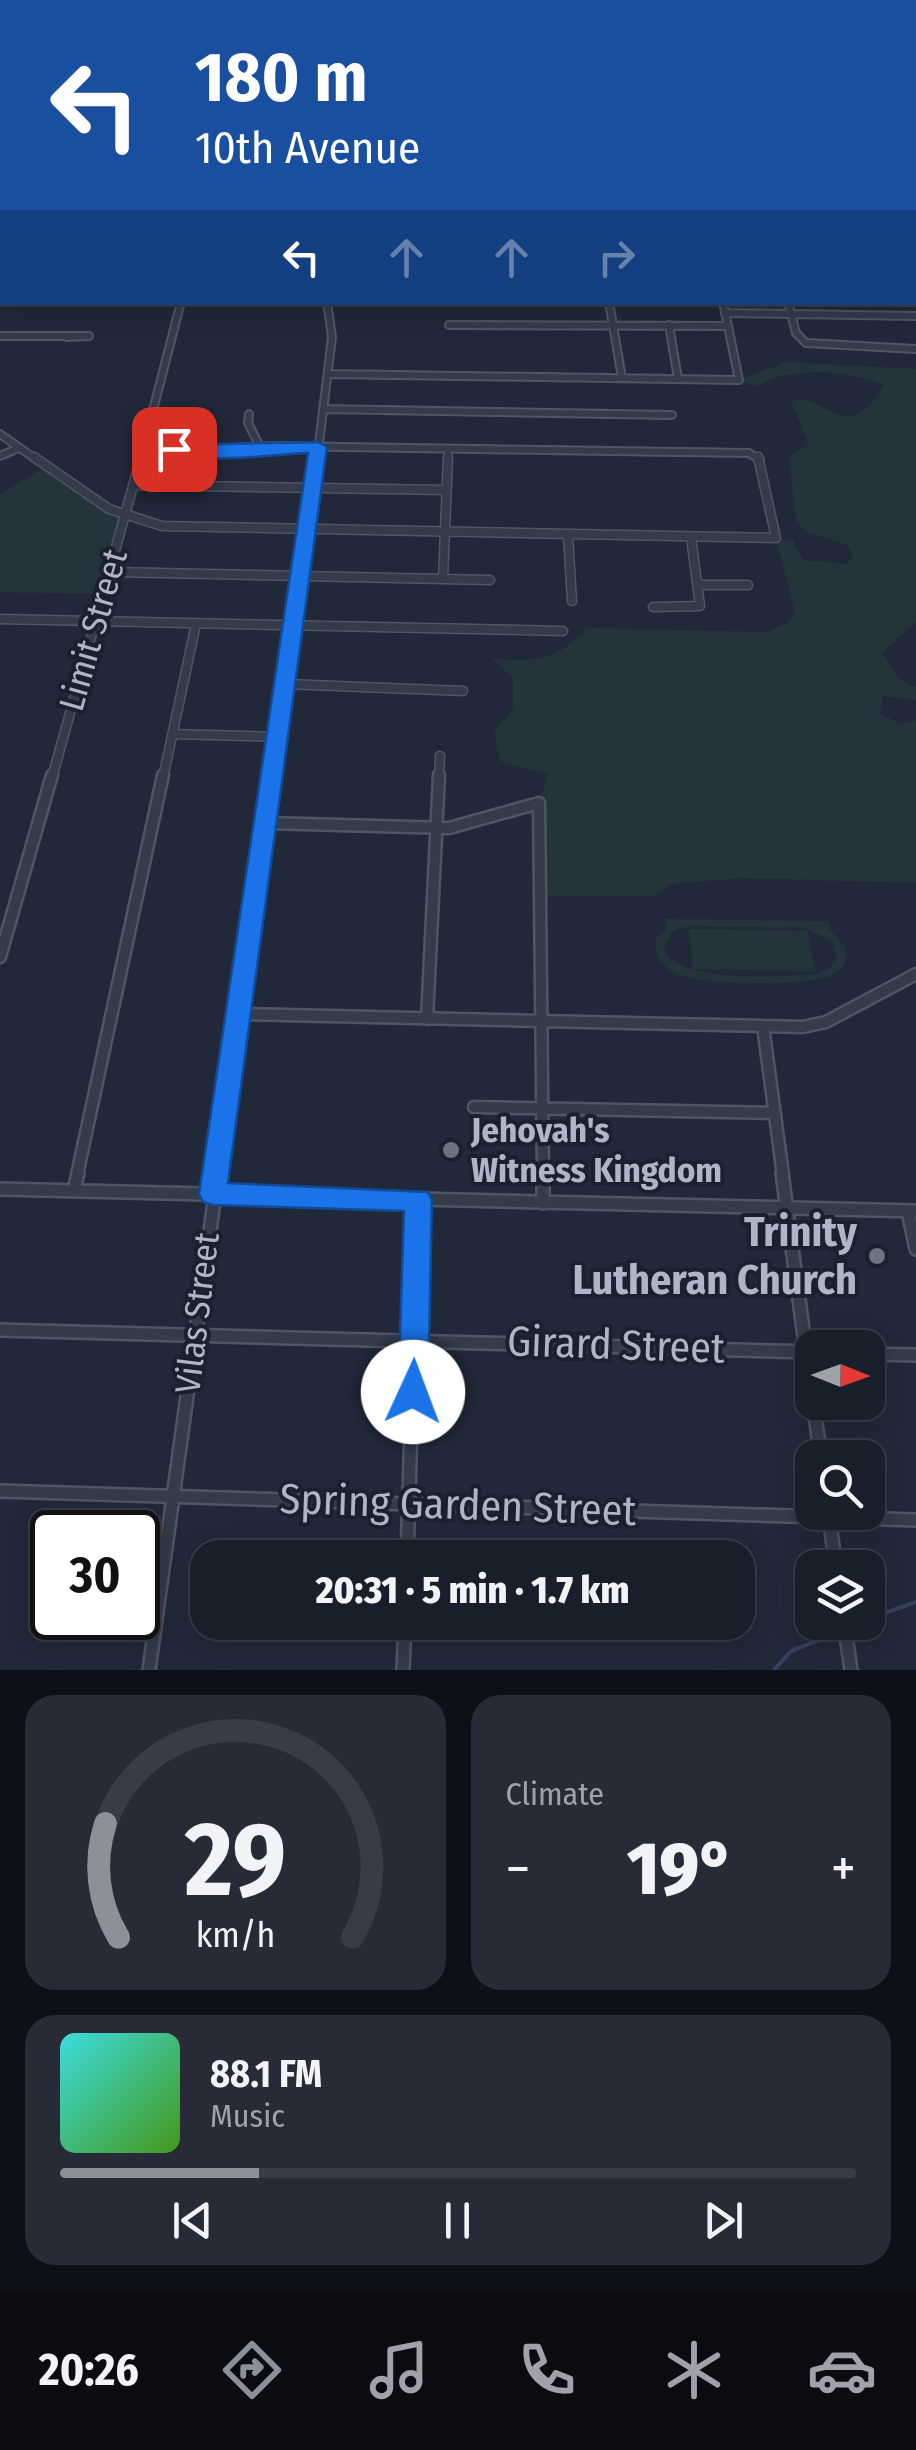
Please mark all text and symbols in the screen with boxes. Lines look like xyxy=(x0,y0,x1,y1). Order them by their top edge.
text: 180 m xyxy=(195,36,368,120)
icon: left xyxy=(30,40,160,170)
text: 10th Avenue xyxy=(195,121,420,175)
icon: left xyxy=(274,230,329,285)
icon: ahead xyxy=(379,230,434,285)
icon: ahead xyxy=(484,230,539,285)
icon: right xyxy=(589,230,644,285)
pin xyxy=(132,407,217,492)
icon: arrive xyxy=(147,422,202,477)
street label: Limit Street xyxy=(50,544,136,715)
place label: Jehovah's Witness Kingdom xyxy=(470,1109,722,1191)
marker: Jehovah's Witness Kingdom xyxy=(440,1139,462,1161)
place label: Trinity Lutheran Church xyxy=(573,1207,858,1305)
street label: Vilas Street xyxy=(166,1230,228,1396)
marker: Trinity Lutheran Church xyxy=(866,1245,888,1267)
street label: Girard Street xyxy=(506,1316,726,1374)
north arrow xyxy=(795,1330,885,1420)
map controls xyxy=(795,1330,885,1640)
position arrow xyxy=(361,1340,465,1444)
button: search xyxy=(795,1440,885,1530)
street label: Spring Garden Street xyxy=(279,1474,637,1536)
speed limit sign: 30 xyxy=(30,1510,160,1640)
button: layers xyxy=(795,1550,885,1640)
text: 20:31 · 5 min · 1.7 km xyxy=(316,1567,629,1613)
text: Climate xyxy=(506,1775,604,1813)
text: 29 xyxy=(184,1798,286,1923)
text: 19° xyxy=(627,1824,734,1914)
text: − xyxy=(506,1836,530,1902)
text: + xyxy=(831,1836,856,1902)
text: km/h xyxy=(195,1914,275,1956)
text: 88.1 FM xyxy=(210,2051,322,2097)
text: Music xyxy=(210,2097,285,2135)
icon: previous xyxy=(165,2193,220,2248)
icon: pause xyxy=(430,2193,485,2248)
icon: next xyxy=(696,2193,751,2248)
icon: directions xyxy=(217,2335,287,2405)
icon: music xyxy=(364,2335,434,2405)
icon: phone xyxy=(512,2335,582,2405)
icon: climate xyxy=(659,2335,729,2405)
icon: car xyxy=(807,2335,877,2405)
text: 20:26 xyxy=(39,2343,139,2397)

